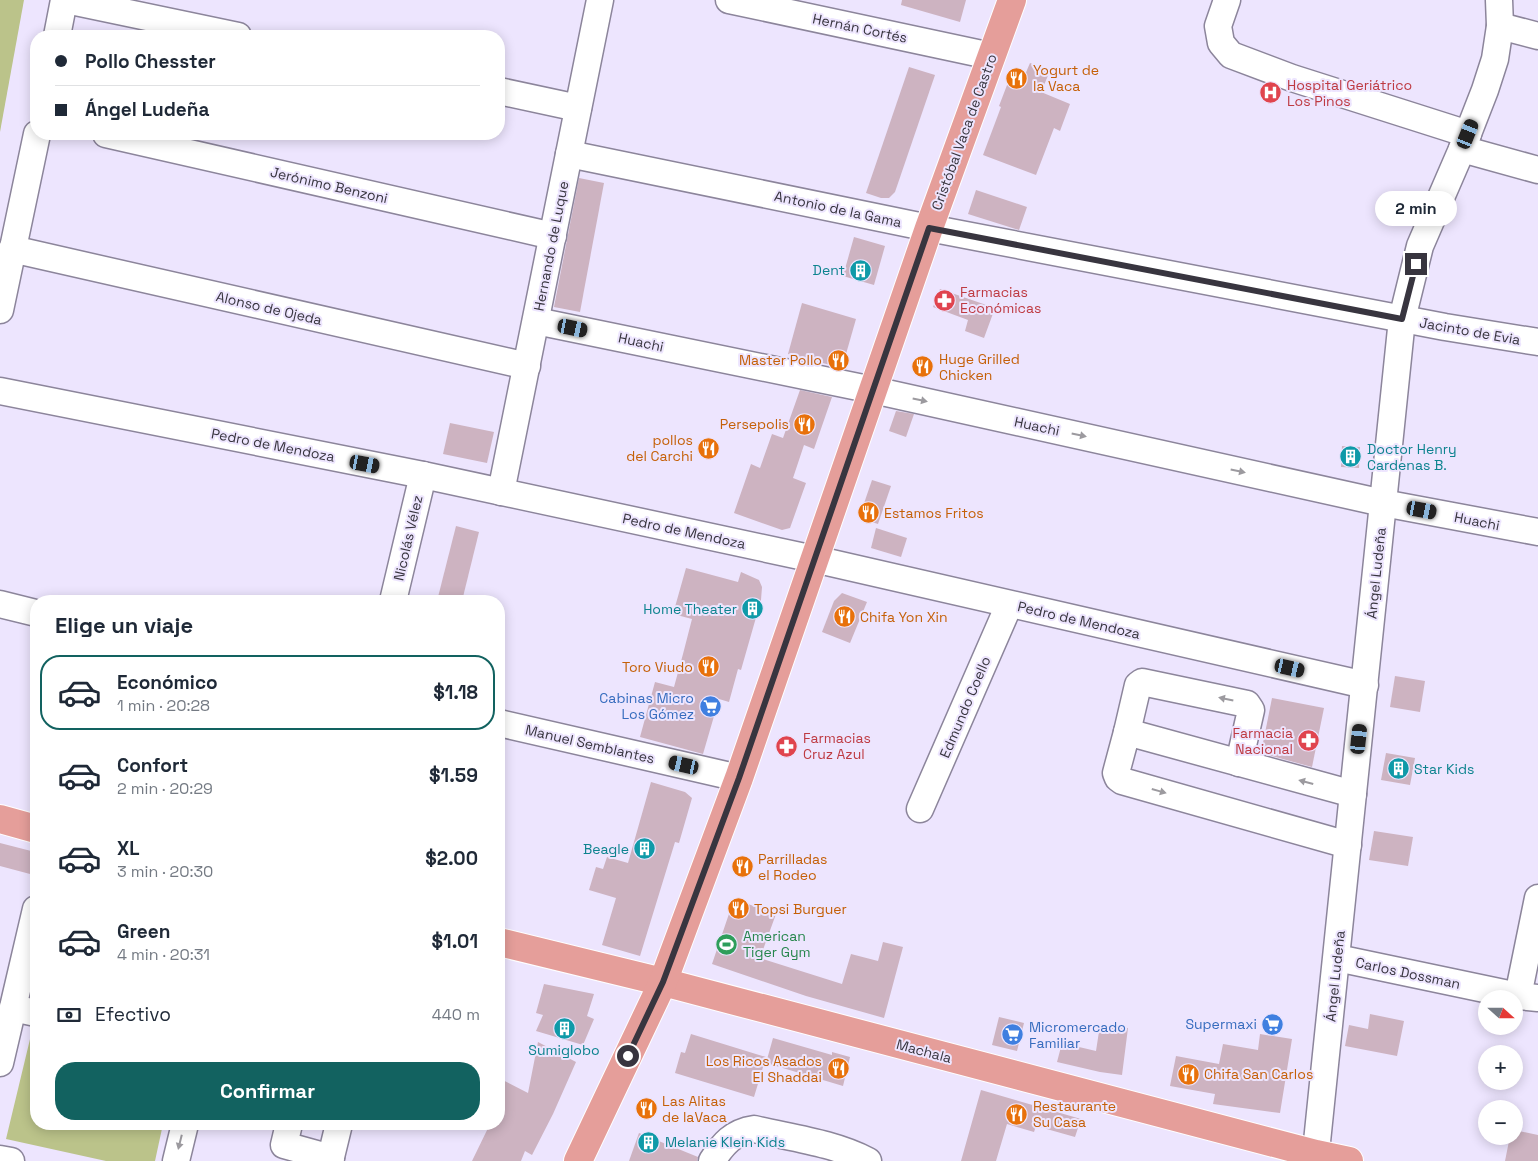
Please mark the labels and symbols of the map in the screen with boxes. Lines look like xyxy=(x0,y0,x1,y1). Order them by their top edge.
street label: Hernán Cortés xyxy=(811,9,909,47)
street label: Cristóbal Vaca de Castro xyxy=(927,51,1001,213)
place label: Yogurt de la Vaca xyxy=(1033,61,1099,95)
restaurant icon: Yogurt de la Vaca xyxy=(1005,66,1029,90)
place label: Hospital Geriátrico Los Pinos xyxy=(1287,76,1412,110)
hospital icon: Hospital Geriátrico Los Pinos xyxy=(1259,81,1283,105)
car xyxy=(1455,117,1480,151)
street label: Jerónimo Benzoni xyxy=(268,163,390,207)
street label: Hernando de Luque xyxy=(530,179,572,313)
street label: Antonio de la Gama xyxy=(773,187,903,231)
callout: 2 min xyxy=(1375,192,1457,226)
route end xyxy=(1405,253,1427,275)
building icon: Dent xyxy=(849,258,873,282)
place label: Dent xyxy=(813,261,845,279)
place label: Farmacias Económicas xyxy=(960,283,1041,317)
street label: Alonso de Ojeda xyxy=(214,287,324,329)
pharmacy icon: Farmacias Económicas xyxy=(932,288,956,312)
street label: Jacinto de Evia xyxy=(1418,313,1522,349)
car xyxy=(556,318,589,338)
street label: Huachi xyxy=(617,328,665,356)
restaurant icon: Master Pollo xyxy=(826,348,850,372)
place label: Huge Grilled Chicken xyxy=(939,350,1020,384)
place label: Master Pollo xyxy=(739,351,822,369)
restaurant icon: Huge Grilled Chicken xyxy=(911,355,935,379)
one-way arrow xyxy=(913,396,928,404)
restaurant icon: Persepolis xyxy=(793,412,817,436)
street label: Huachi xyxy=(1013,412,1061,440)
place label: Persepolis xyxy=(720,415,789,433)
street label: Pedro de Mendoza xyxy=(210,424,336,466)
place label: pollos del Carchi xyxy=(626,431,693,465)
one-way arrow xyxy=(1071,432,1087,440)
restaurant icon: pollos del Carchi xyxy=(697,436,721,460)
place label: Doctor Henry Cardenas B. xyxy=(1367,440,1457,474)
building icon: Doctor Henry Cardenas B. xyxy=(1339,445,1363,469)
car xyxy=(348,454,381,474)
one-way arrow xyxy=(1230,467,1246,475)
street label: Nicolás Vélez xyxy=(389,494,427,582)
car xyxy=(1405,500,1438,520)
restaurant icon: Estamos Fritos xyxy=(856,501,880,525)
place label: Estamos Fritos xyxy=(884,504,984,522)
street label: Huachi xyxy=(1453,508,1501,534)
street label: Pedro de Mendoza xyxy=(621,509,747,553)
street label: Ángel Ludeña xyxy=(1362,526,1390,620)
building icon: Home Theater xyxy=(741,597,765,621)
street label: Pedro de Mendoza xyxy=(1016,597,1142,643)
place label: Home Theater xyxy=(643,600,737,618)
restaurant icon: Chifa Yon Xin xyxy=(832,605,856,629)
place label: Chifa Yon Xin xyxy=(860,608,948,626)
street label: Edmundo Coello xyxy=(935,653,995,761)
restaurant icon: Toro Viudo xyxy=(697,655,721,679)
car xyxy=(1273,657,1306,679)
place label: Toro Viudo xyxy=(622,658,693,676)
place label: Cabinas Micro Los Gómez xyxy=(599,689,694,723)
supermarket icon: Cabinas Micro Los Gómez xyxy=(698,694,722,718)
one-way arrow xyxy=(1219,695,1234,703)
street label: Manuel Semblantes xyxy=(524,720,656,768)
car xyxy=(1349,723,1368,755)
place label: Farmacia Nacional xyxy=(1232,724,1293,758)
place label: Farmacias Cruz Azul xyxy=(803,729,871,763)
pharmacy icon: Farmacia Nacional xyxy=(1297,729,1321,753)
pharmacy icon: Farmacias Cruz Azul xyxy=(775,734,799,758)
car xyxy=(667,754,700,776)
building icon: Star Kids xyxy=(1386,757,1410,781)
place label: Star Kids xyxy=(1414,760,1474,778)
one-way arrow xyxy=(1299,777,1314,785)
one-way arrow xyxy=(1152,788,1167,796)
building icon: Beagle xyxy=(633,837,657,861)
place label: Beagle xyxy=(583,840,629,858)
place label: Parrilladas el Rodeo xyxy=(758,850,827,884)
restaurant icon: Parrilladas el Rodeo xyxy=(730,855,754,879)
restaurant icon: Topsi Burguer xyxy=(726,897,750,921)
place label: Topsi Burguer xyxy=(754,900,847,918)
place label: American Tiger Gym xyxy=(743,927,811,961)
street label: Ángel Ludeña xyxy=(1321,929,1349,1023)
sports icon: American Tiger Gym xyxy=(715,932,739,956)
street label: Carlos Dossman xyxy=(1354,953,1462,993)
north arrow xyxy=(1478,990,1522,1035)
supermarket icon: Supermaxi xyxy=(1261,1012,1285,1036)
place label: Supermaxi xyxy=(1185,1015,1257,1033)
building icon: Sumiglobo xyxy=(552,1016,576,1040)
place label: Micromercado Familiar xyxy=(1029,1018,1126,1052)
supermarket icon: Micromercado Familiar xyxy=(1001,1023,1025,1047)
street label: Machala xyxy=(894,1035,954,1067)
place label: Sumiglobo xyxy=(528,1041,600,1059)
route start xyxy=(617,1045,639,1067)
place label: Los Ricos Asados El Shaddai xyxy=(706,1052,822,1086)
restaurant icon: Los Ricos Asados El Shaddai xyxy=(826,1057,850,1081)
restaurant icon: Chifa San Carlos xyxy=(1176,1062,1200,1086)
place label: Chifa San Carlos xyxy=(1204,1065,1313,1083)
place label: Las Alitas de laVaca xyxy=(662,1092,727,1126)
restaurant icon: Las Alitas de laVaca xyxy=(634,1097,658,1121)
place label: Restaurante Su Casa xyxy=(1033,1097,1116,1131)
restaurant icon: Restaurante Su Casa xyxy=(1005,1102,1029,1126)
building icon: Melanie Klein Kids xyxy=(637,1130,661,1154)
place label: Melanie Klein Kids xyxy=(665,1133,785,1151)
one-way arrow xyxy=(176,1135,184,1150)

